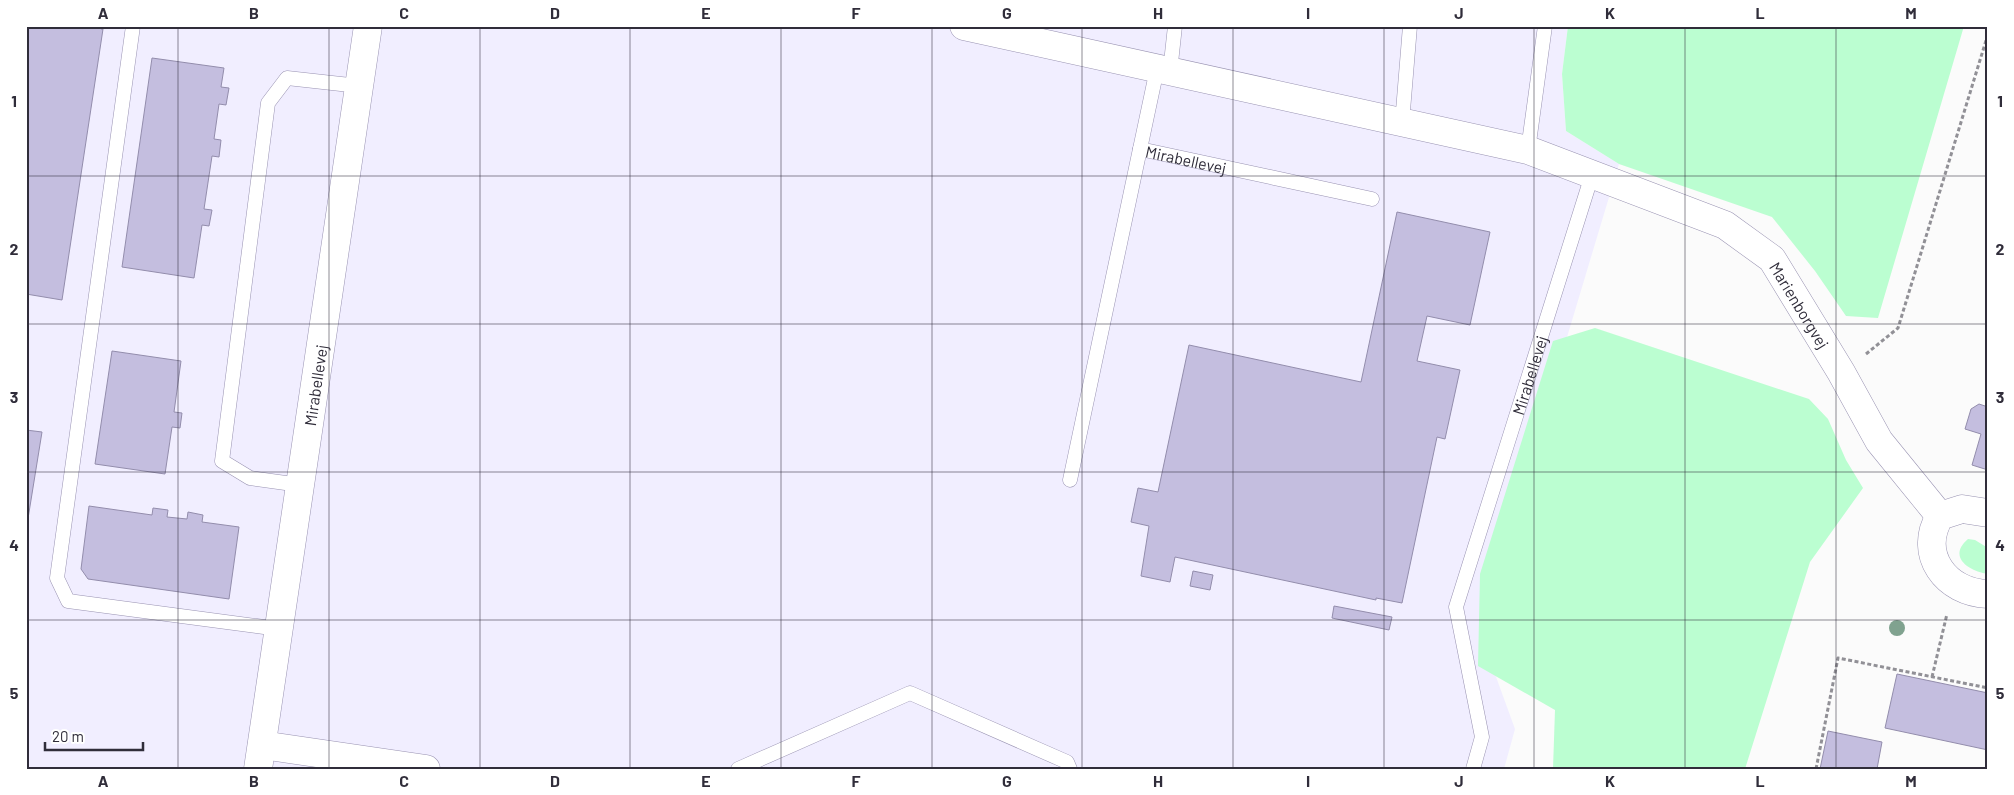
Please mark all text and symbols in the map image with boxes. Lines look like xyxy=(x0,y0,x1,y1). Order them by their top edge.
text: A xyxy=(98,3,109,22)
text: B xyxy=(249,3,259,22)
text: C xyxy=(399,3,409,22)
text: D xyxy=(550,3,560,22)
text: E xyxy=(701,3,711,22)
text: F xyxy=(852,3,861,22)
text: G xyxy=(1002,3,1012,22)
text: H xyxy=(1153,3,1163,22)
text: I xyxy=(1306,3,1310,22)
text: J xyxy=(1454,3,1464,22)
text: K xyxy=(1605,3,1615,22)
text: L xyxy=(1755,3,1765,22)
text: M xyxy=(1905,3,1917,22)
text: 1 xyxy=(11,91,17,110)
text: 1 xyxy=(1997,91,2003,110)
street label: Mirabellevej xyxy=(1144,141,1228,177)
text: 2 xyxy=(10,239,19,258)
text: 2 xyxy=(1996,239,2005,258)
street label: Marienborgvej xyxy=(1766,258,1834,352)
street label: Mirabellevej xyxy=(1508,333,1550,417)
street label: Mirabellevej xyxy=(299,343,330,427)
text: 3 xyxy=(10,387,18,406)
text: 3 xyxy=(1996,387,2004,406)
text: 4 xyxy=(9,535,19,554)
text: 4 xyxy=(1995,535,2005,554)
text: 5 xyxy=(10,683,19,702)
text: 5 xyxy=(1996,683,2005,702)
scale bar xyxy=(45,720,142,752)
text: 20 m xyxy=(52,727,84,745)
text: A xyxy=(98,771,109,790)
text: B xyxy=(249,771,259,790)
text: C xyxy=(399,771,409,790)
text: D xyxy=(550,771,560,790)
text: E xyxy=(701,771,711,790)
text: F xyxy=(852,771,861,790)
text: G xyxy=(1002,771,1012,790)
text: H xyxy=(1153,771,1163,790)
text: I xyxy=(1306,771,1310,790)
text: J xyxy=(1454,771,1464,790)
text: K xyxy=(1605,771,1615,790)
text: L xyxy=(1755,771,1765,790)
text: M xyxy=(1905,771,1917,790)

